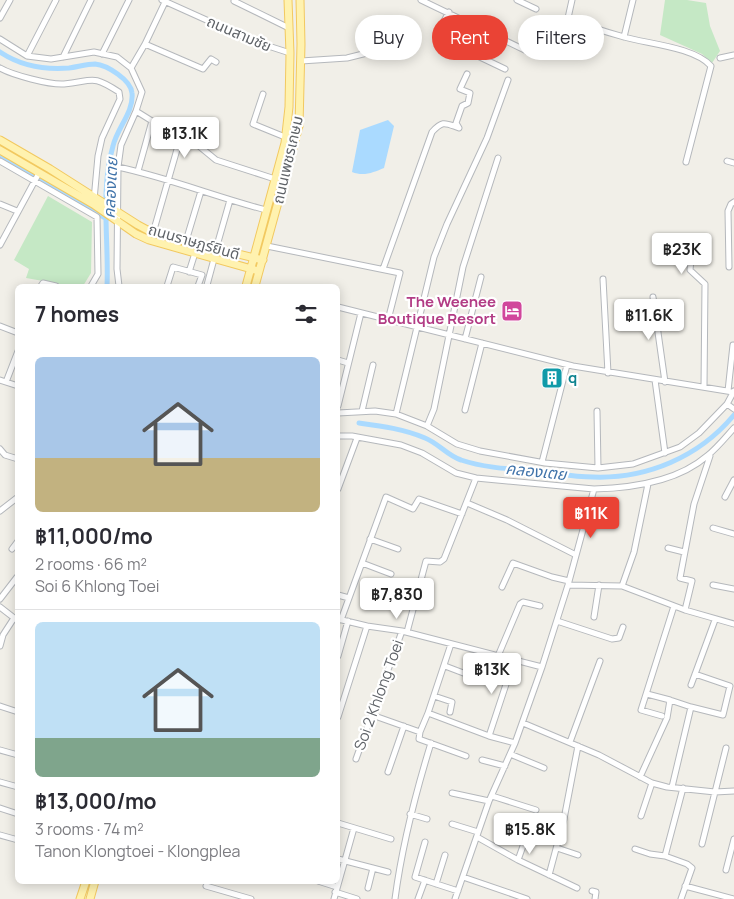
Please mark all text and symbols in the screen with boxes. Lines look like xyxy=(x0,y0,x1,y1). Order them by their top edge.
street label: ถนนสามชัย xyxy=(204,10,275,57)
chip: Buy xyxy=(355,15,422,60)
chip: Rent xyxy=(432,15,508,60)
chip: Filters xyxy=(518,15,604,60)
street label: ถนนเพชรเกษม xyxy=(267,114,308,206)
pin: ฿13.1K xyxy=(144,116,226,159)
text: ฿13.1K xyxy=(162,122,208,144)
water label: คลองเตย xyxy=(97,155,123,219)
street label: ถนนราษฎร์ยินดี xyxy=(146,218,242,265)
pin: ฿23K xyxy=(652,232,712,275)
text: ฿23K xyxy=(663,238,701,260)
place label: The Weenee Boutique Resort xyxy=(378,291,496,329)
pin: ฿11.6K xyxy=(608,298,690,341)
hotel icon: The Weenee Boutique Resort xyxy=(500,299,524,323)
text: 7 homes xyxy=(35,300,119,328)
icon: filters xyxy=(292,300,320,328)
text: ฿11.6K xyxy=(625,304,673,326)
building icon: q xyxy=(540,366,564,390)
place label: q xyxy=(568,367,577,388)
icon: home xyxy=(133,389,223,479)
water label: คลองเตย xyxy=(505,457,569,485)
pin: ฿11K xyxy=(561,496,621,539)
text: ฿11K xyxy=(574,502,608,524)
text: ฿11,000/mo xyxy=(35,522,153,550)
text: 2 rooms · 66 m² xyxy=(35,553,147,575)
text: Soi 6 Khlong Toei xyxy=(35,575,160,597)
pin: ฿7,830 xyxy=(356,578,438,620)
text: ฿7,830 xyxy=(371,583,423,605)
street label: Soi 2 Khlong Toei xyxy=(349,637,408,753)
pin: ฿13K xyxy=(462,652,522,695)
icon: home xyxy=(133,655,223,745)
text: ฿13K xyxy=(474,658,510,680)
text: ฿13,000/mo xyxy=(35,787,157,815)
pin: ฿15.8K xyxy=(489,812,571,855)
text: 3 rooms · 74 m² xyxy=(35,818,144,840)
text: ฿15.8K xyxy=(505,818,555,840)
text: Tanon Klongtoei - Klongplea xyxy=(35,840,240,862)

